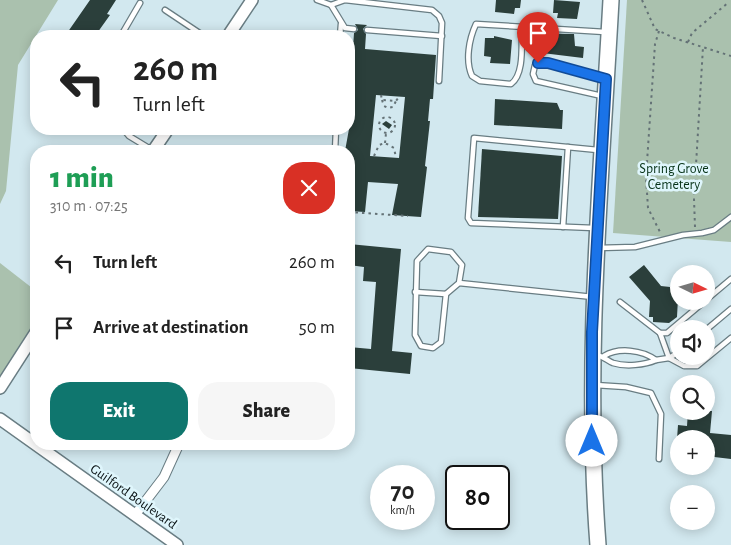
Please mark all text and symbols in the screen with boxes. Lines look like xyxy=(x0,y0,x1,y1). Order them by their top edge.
pin xyxy=(517,12,559,63)
icon: arrive xyxy=(524,19,552,47)
icon: left xyxy=(50,50,115,115)
text: 260 m xyxy=(133,52,218,87)
text: Turn left xyxy=(133,93,205,115)
button: close xyxy=(283,162,335,214)
park label: Spring Grove Cemetery xyxy=(639,162,709,192)
text: 1 min xyxy=(50,163,114,193)
text: 310 m · 07:25 xyxy=(50,198,128,214)
icon: left xyxy=(50,249,78,277)
text: Turn left xyxy=(93,253,157,272)
text: 260 m xyxy=(289,253,335,272)
north arrow xyxy=(670,265,715,310)
map controls xyxy=(670,265,715,530)
icon: arrive xyxy=(50,314,78,342)
text: Arrive at destination xyxy=(93,318,249,337)
text: 50 m xyxy=(299,318,335,337)
button: sound xyxy=(670,320,715,365)
button: search xyxy=(670,375,715,420)
button: Exit xyxy=(50,382,188,440)
button: Share xyxy=(198,382,335,440)
position arrow xyxy=(565,414,617,466)
button: + xyxy=(670,430,715,475)
street label: Guilford Boulevard xyxy=(88,462,179,532)
speed limit sign: 80 xyxy=(445,465,510,530)
text: 70 xyxy=(391,479,414,504)
button: − xyxy=(670,485,715,530)
text: km/h xyxy=(390,504,415,516)

